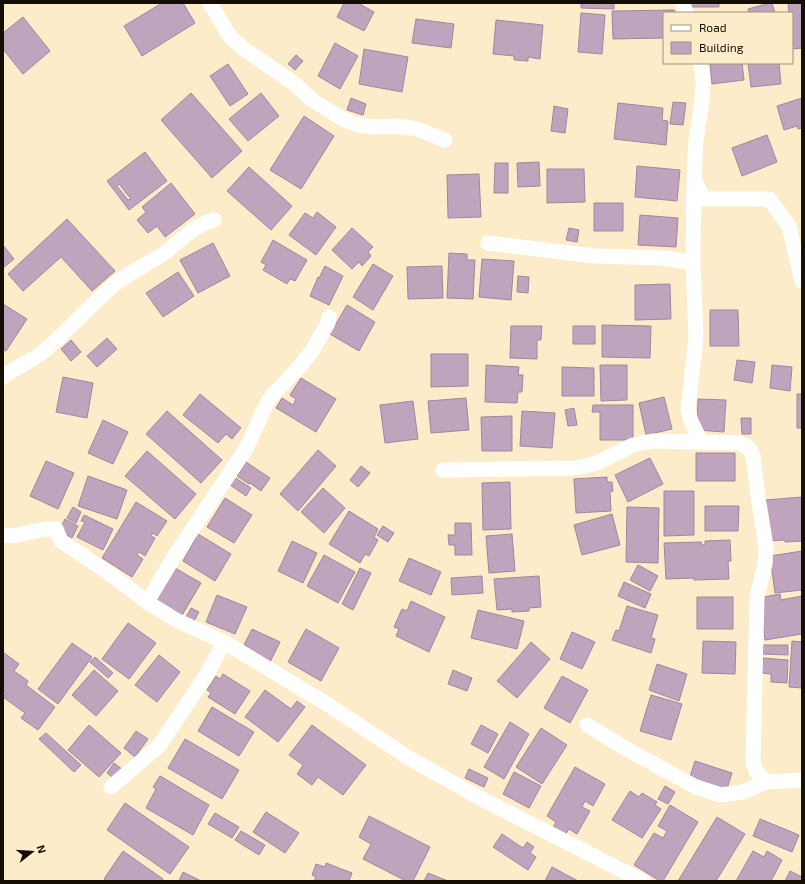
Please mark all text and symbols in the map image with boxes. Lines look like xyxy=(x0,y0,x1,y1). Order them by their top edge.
legend xyxy=(663,12,793,64)
text: Road xyxy=(699,20,727,34)
text: Building xyxy=(699,40,744,54)
north arrow xyxy=(12,832,52,872)
text: N xyxy=(35,843,49,855)

